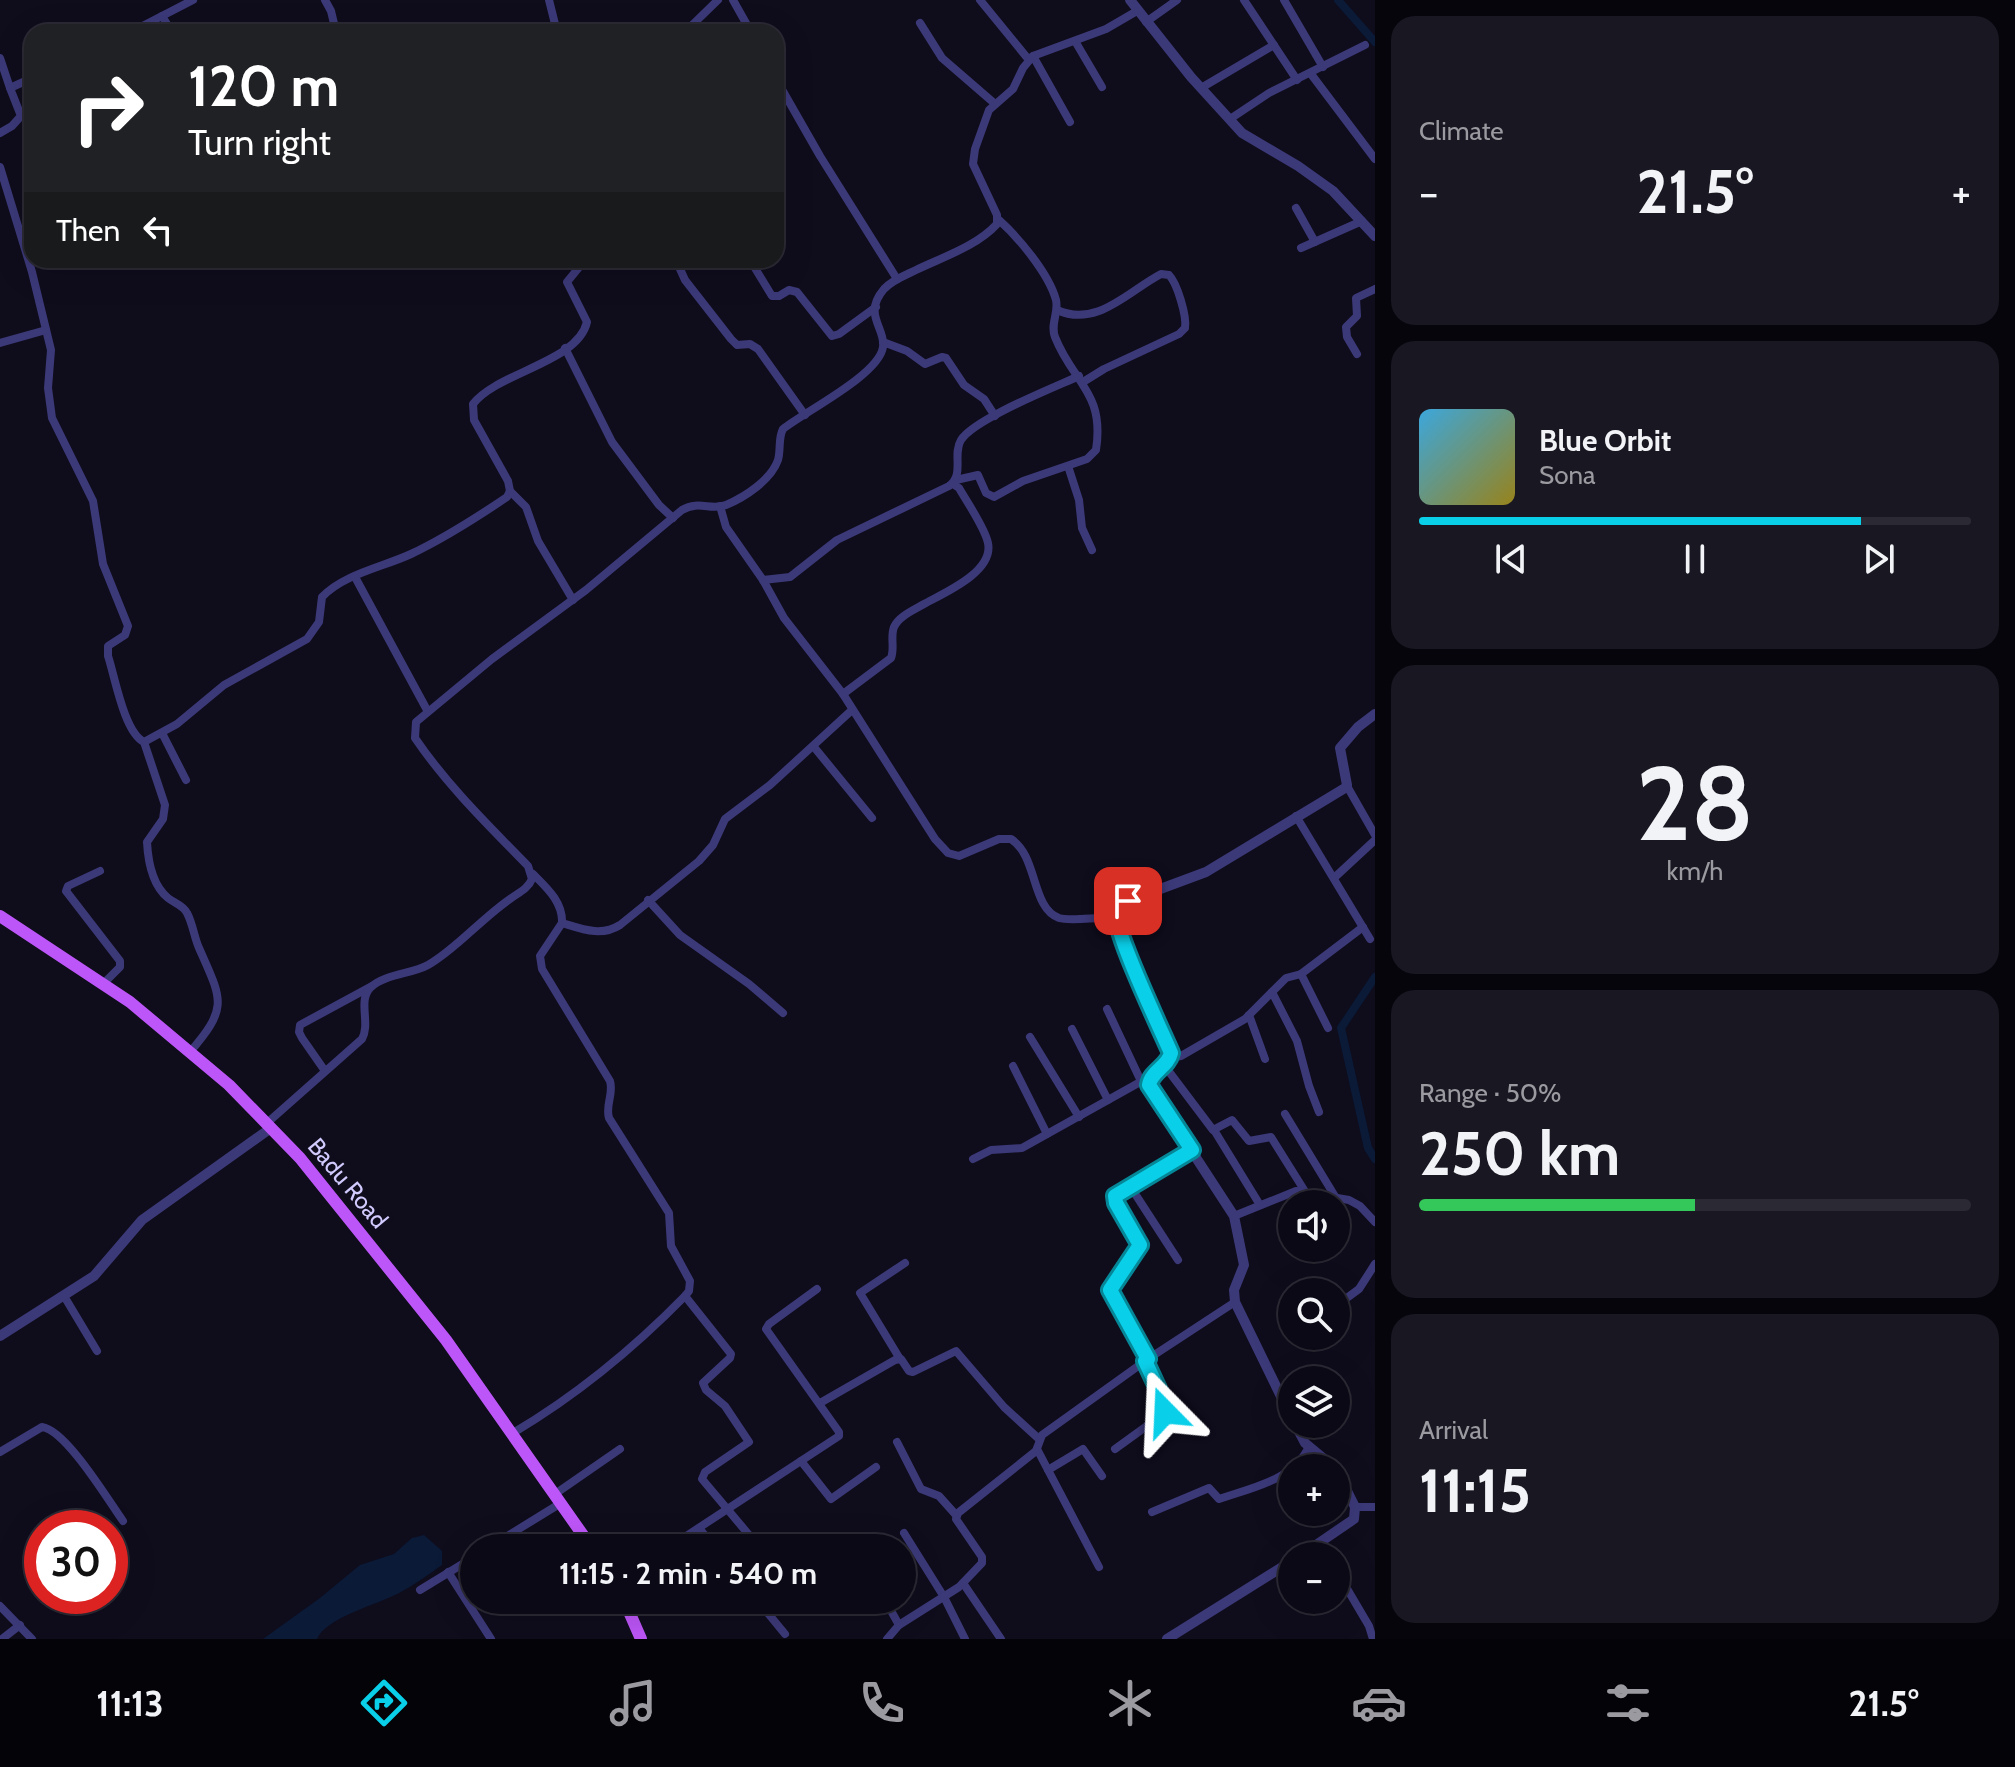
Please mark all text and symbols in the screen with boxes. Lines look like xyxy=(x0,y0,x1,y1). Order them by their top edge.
text: 120 m xyxy=(188,52,339,120)
icon: right xyxy=(56,56,160,160)
text: Climate xyxy=(1419,115,1504,147)
text: Turn right xyxy=(188,120,331,164)
text: 21.5° xyxy=(1637,155,1753,228)
text: − xyxy=(1419,166,1438,219)
text: + xyxy=(1952,166,1971,219)
icon: left xyxy=(136,208,180,252)
text: Then xyxy=(56,212,120,249)
text: Blue Orbit xyxy=(1539,422,1671,459)
text: Sona xyxy=(1539,459,1596,491)
icon: previous xyxy=(1489,537,1533,581)
icon: pause xyxy=(1673,537,1717,581)
icon: next xyxy=(1857,537,1901,581)
text: 28 xyxy=(1636,740,1754,866)
text: km/h xyxy=(1667,855,1723,887)
pin xyxy=(1094,867,1162,935)
icon: arrive xyxy=(1106,879,1150,923)
text: Range · 50% xyxy=(1419,1077,1561,1109)
text: 250 km xyxy=(1419,1117,1620,1190)
street label: Badu Road xyxy=(302,1132,394,1234)
map controls xyxy=(1278,1190,1350,1614)
button: sound xyxy=(1278,1190,1350,1262)
button: search xyxy=(1278,1278,1350,1350)
button: layers xyxy=(1278,1366,1350,1438)
position arrow xyxy=(1123,1370,1207,1454)
text: Arrival xyxy=(1419,1414,1488,1446)
button: + xyxy=(1278,1454,1350,1526)
text: 11:15 xyxy=(1419,1454,1531,1527)
speed limit sign: 30 xyxy=(24,1510,128,1614)
button: − xyxy=(1278,1542,1350,1614)
text: 11:15 · 2 min · 540 m xyxy=(559,1555,817,1592)
icon: directions xyxy=(356,1675,412,1731)
icon: music xyxy=(605,1675,661,1731)
icon: phone xyxy=(854,1675,910,1731)
icon: climate xyxy=(1102,1675,1158,1731)
icon: car xyxy=(1351,1675,1407,1731)
icon: filters xyxy=(1600,1675,1656,1731)
text: 11:13 xyxy=(96,1681,164,1725)
text: 21.5° xyxy=(1849,1681,1919,1725)

